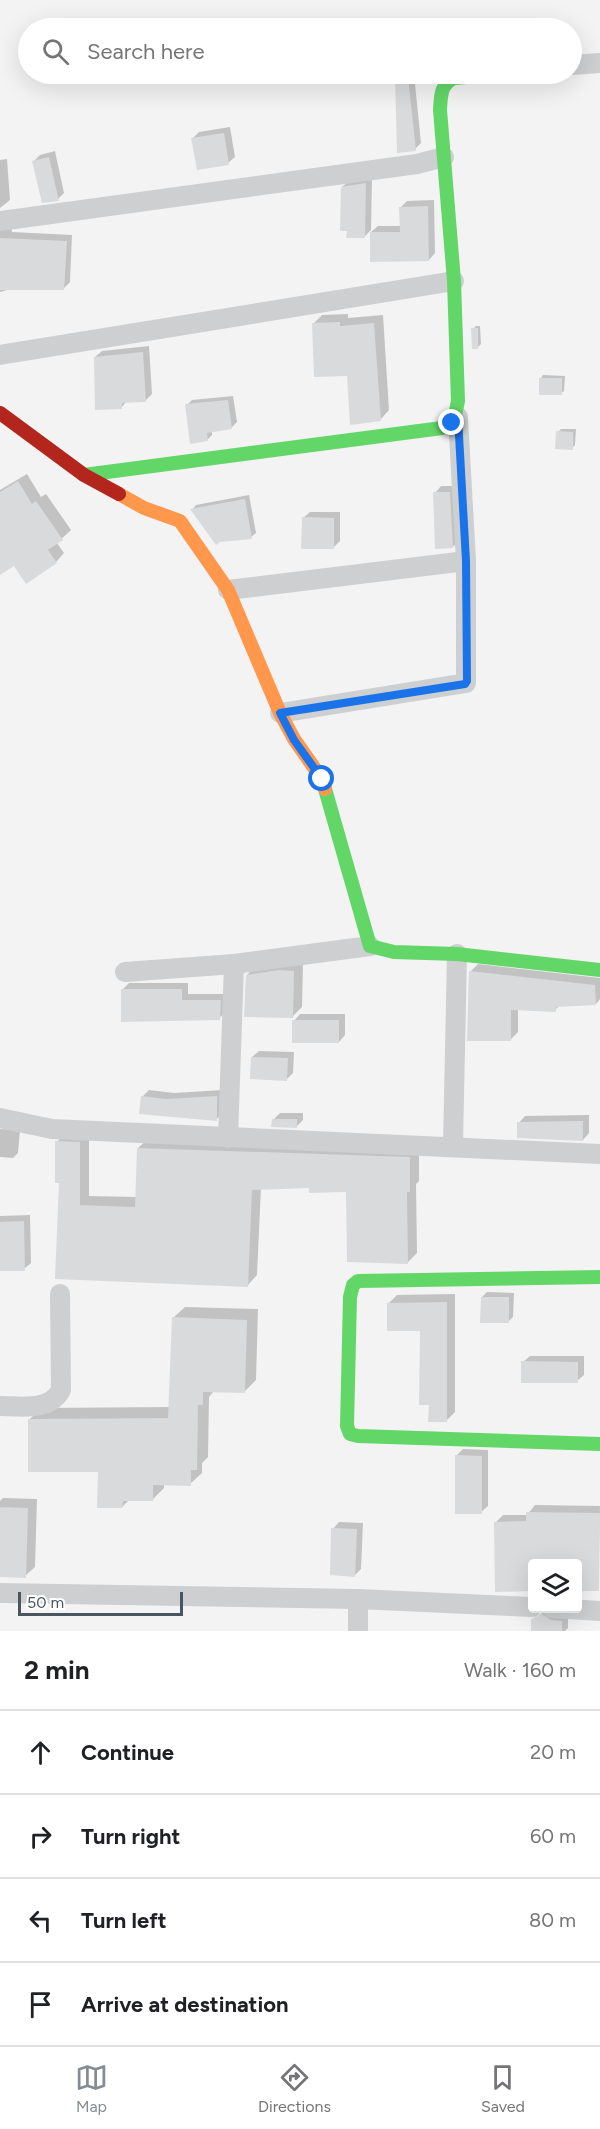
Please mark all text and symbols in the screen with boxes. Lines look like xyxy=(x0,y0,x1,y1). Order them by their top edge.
search box xyxy=(18,18,582,84)
icon: search xyxy=(39,35,72,68)
text: Search here xyxy=(87,38,205,65)
route end xyxy=(438,409,464,435)
route start xyxy=(308,765,334,791)
map controls xyxy=(528,1559,582,1613)
button: layers xyxy=(528,1559,582,1613)
scale bar xyxy=(18,1589,183,1616)
text: 50 m xyxy=(27,1593,64,1612)
text: 2 min xyxy=(24,1654,90,1686)
text: Walk · 160 m xyxy=(464,1658,576,1682)
icon: ahead xyxy=(24,1736,57,1769)
text: Continue xyxy=(81,1739,174,1766)
text: 20 m xyxy=(530,1740,576,1764)
icon: right xyxy=(24,1820,57,1853)
text: Turn right xyxy=(81,1823,180,1850)
text: 60 m xyxy=(530,1824,576,1848)
icon: left xyxy=(24,1904,57,1937)
text: Turn left xyxy=(81,1907,167,1934)
text: 80 m xyxy=(529,1908,576,1932)
icon: arrive xyxy=(24,1988,57,2021)
text: Arrive at destination xyxy=(81,1991,289,2018)
tab: Map xyxy=(75,2061,108,2116)
tab: Directions xyxy=(258,2061,331,2116)
tab: Saved xyxy=(481,2061,525,2116)

